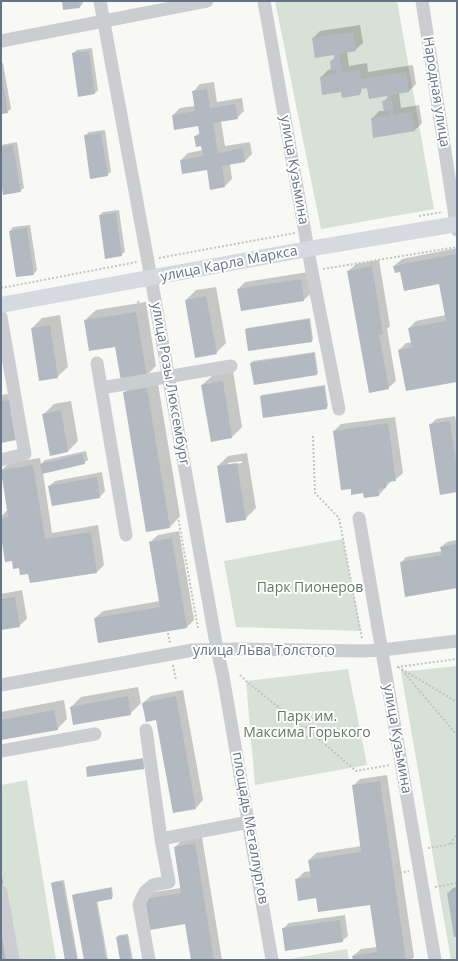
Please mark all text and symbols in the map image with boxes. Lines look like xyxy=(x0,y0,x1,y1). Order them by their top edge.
street label: Народная улица xyxy=(419,36,453,148)
street label: улица Кузьмина xyxy=(276,114,312,226)
street label: улица Карла Маркса xyxy=(159,242,299,286)
street label: улица Розы Люксембург xyxy=(147,301,193,467)
park label: Парк Пионеров xyxy=(257,580,363,596)
street label: улица Льва Толстого xyxy=(193,643,335,659)
street label: улица Кузьмина xyxy=(379,683,415,795)
park label: Парк им. Максима Горького xyxy=(243,709,371,742)
street label: площадь Металлургов xyxy=(228,751,272,905)

